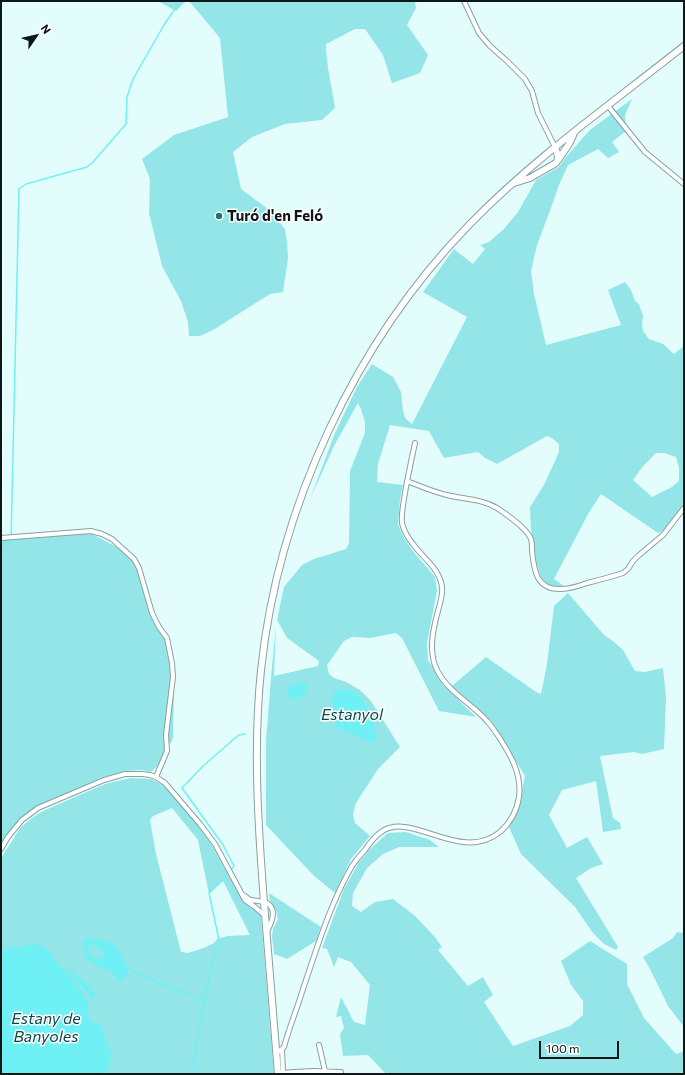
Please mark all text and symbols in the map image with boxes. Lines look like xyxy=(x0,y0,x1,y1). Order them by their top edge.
north arrow xyxy=(16,16,56,56)
text: N xyxy=(39,22,54,36)
place label: Turó d'en Feló xyxy=(227,207,323,225)
marker: Turó d'en Feló xyxy=(214,211,224,221)
water label: Estanyol xyxy=(321,705,383,725)
water label: Estany de Banyoles xyxy=(11,1009,81,1047)
scale bar xyxy=(541,1033,621,1059)
text: 100 m xyxy=(546,1041,580,1055)

